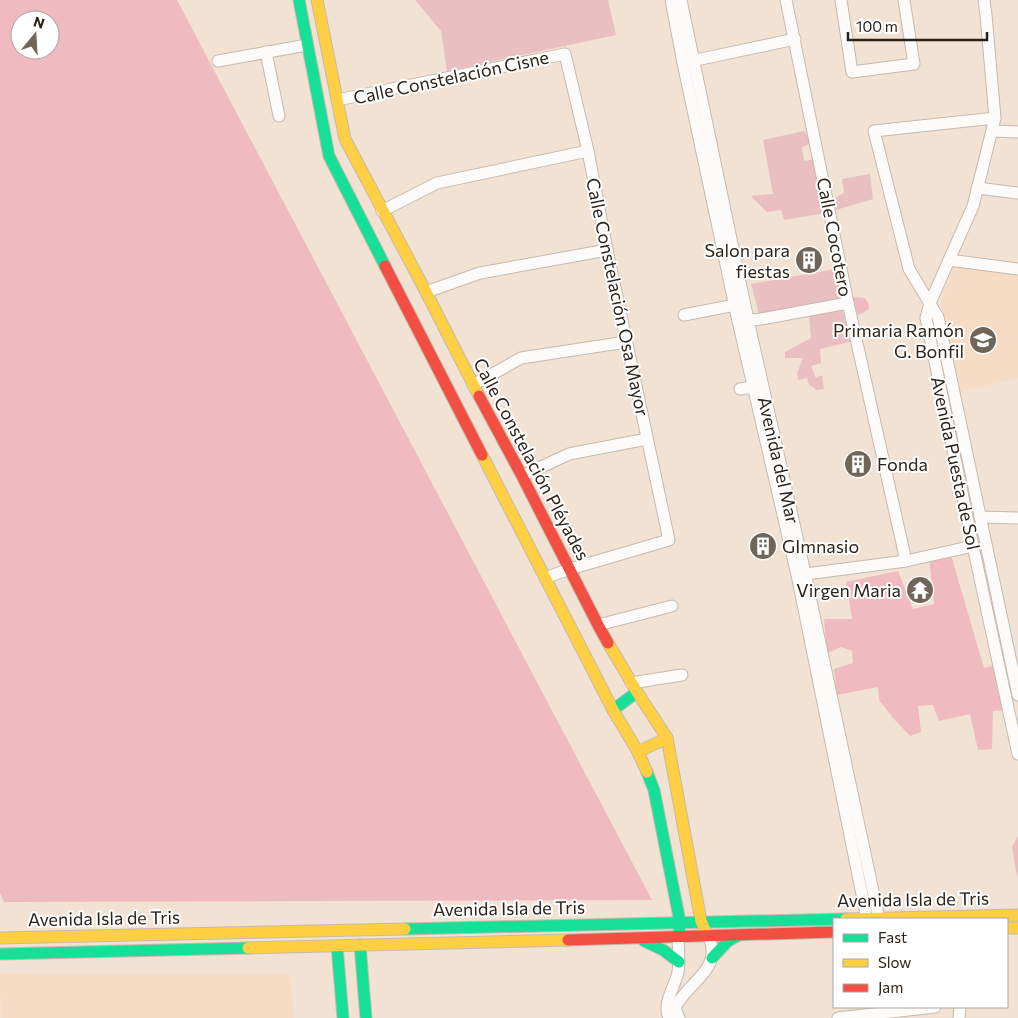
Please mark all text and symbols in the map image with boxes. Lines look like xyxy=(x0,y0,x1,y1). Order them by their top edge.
north arrow xyxy=(10,10,60,60)
scale bar xyxy=(848,10,987,42)
text: N xyxy=(32,12,47,32)
text: 100 m xyxy=(856,17,898,35)
street label: Calle Constelación Cisne xyxy=(351,46,551,108)
street label: Calle Constelación Osa Mayor xyxy=(582,176,654,418)
street label: Calle Cocotero xyxy=(813,176,857,298)
place label: Salon para fiestas xyxy=(704,239,790,282)
building icon: Salon para fiestas xyxy=(794,245,824,275)
place label: Primaria Ramón G. Bonfil xyxy=(833,319,964,362)
school or university icon: Primaria Ramón G. Bonfil xyxy=(968,325,998,355)
street label: Calle Constelación Pléyades xyxy=(469,354,595,564)
street label: Avenida Puesta de Sol xyxy=(927,374,985,552)
street label: Avenida del Mar xyxy=(754,394,804,526)
building icon: Fonda xyxy=(843,449,873,479)
place label: Fonda xyxy=(877,453,928,475)
building icon: GImnasio xyxy=(748,531,778,561)
place label: GImnasio xyxy=(782,535,859,557)
temple icon: Virgen Maria xyxy=(905,575,935,605)
place label: Virgen Maria xyxy=(796,579,901,601)
street label: Avenida Isla de Tris xyxy=(837,887,989,911)
street label: Avenida Isla de Tris xyxy=(433,896,585,920)
street label: Avenida Isla de Tris xyxy=(28,906,180,930)
legend xyxy=(833,918,1008,1008)
text: Fast xyxy=(878,928,907,946)
text: Slow xyxy=(878,953,911,971)
text: Jam xyxy=(878,978,903,996)

